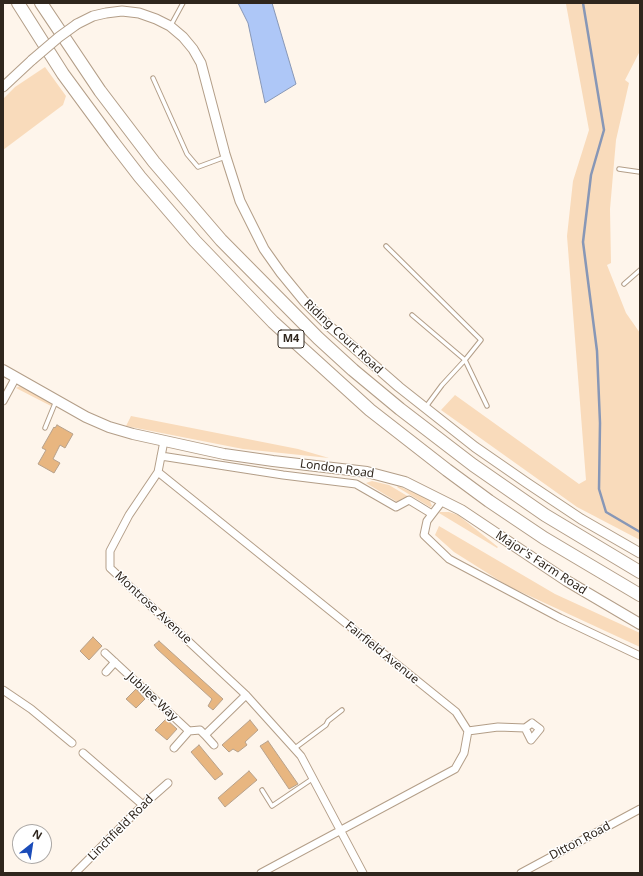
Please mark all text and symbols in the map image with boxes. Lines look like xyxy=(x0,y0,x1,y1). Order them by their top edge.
street label: Riding Court Road xyxy=(301,297,385,377)
road number: M4 xyxy=(278,330,304,348)
street label: London Road xyxy=(299,457,375,481)
street label: Major's Farm Road xyxy=(493,528,589,598)
street label: Montrose Avenue xyxy=(112,569,194,647)
street label: Fairfield Avenue xyxy=(342,619,422,687)
street label: Jubilee Way xyxy=(123,670,181,724)
street label: Linchfield Road xyxy=(85,792,157,864)
street label: Ditton Road xyxy=(547,819,613,863)
north arrow xyxy=(12,824,52,864)
text: N xyxy=(30,825,45,843)

